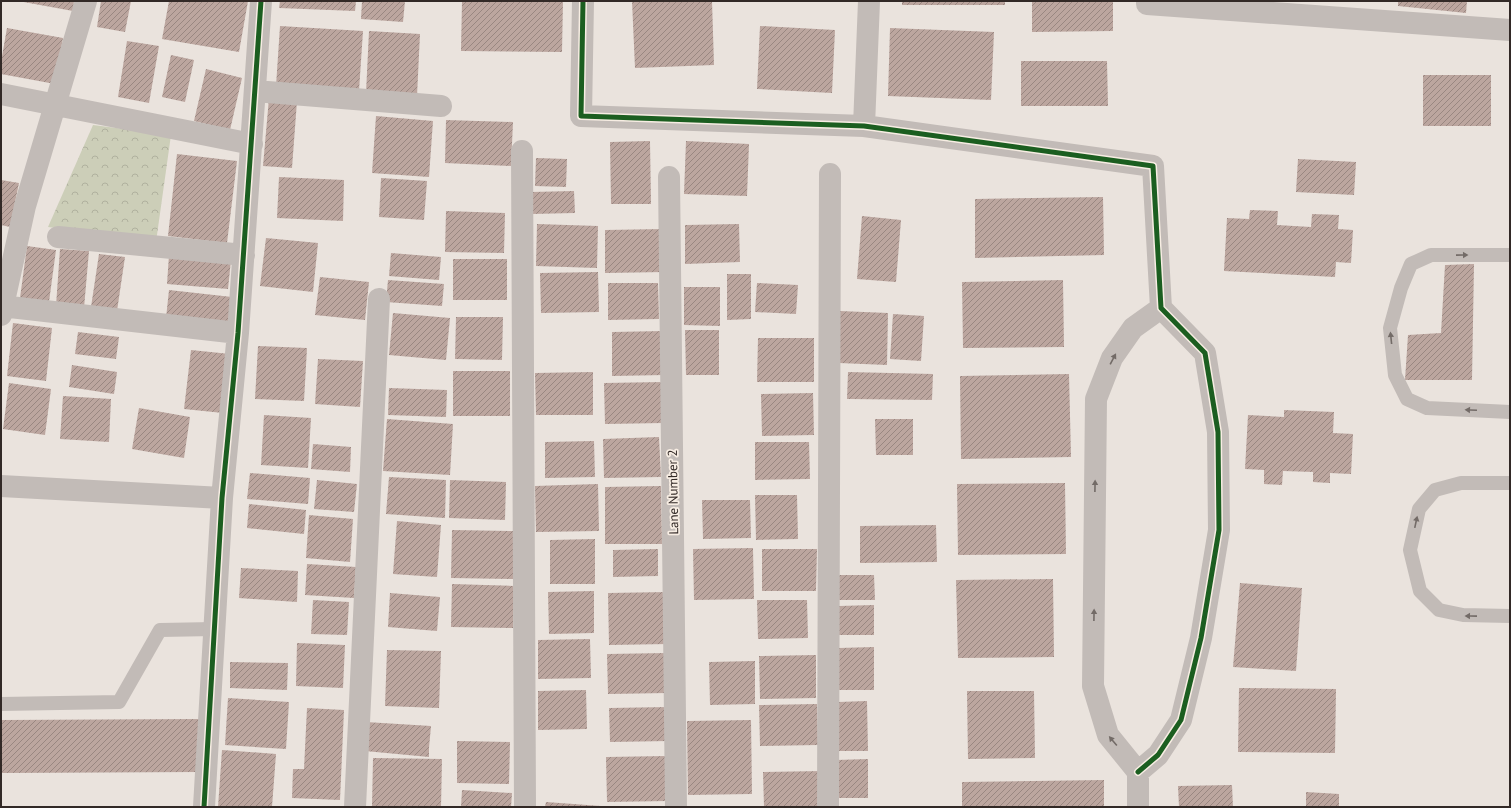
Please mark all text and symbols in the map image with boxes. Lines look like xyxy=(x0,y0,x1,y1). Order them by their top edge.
one-way arrow xyxy=(1456,252,1469,258)
one-way arrow xyxy=(1388,332,1394,344)
one-way arrow xyxy=(1110,353,1116,365)
one-way arrow xyxy=(1464,407,1477,413)
street label: Lane Number 2 xyxy=(664,449,682,535)
one-way arrow xyxy=(1092,479,1098,492)
one-way arrow xyxy=(1414,516,1420,528)
one-way arrow xyxy=(1091,608,1097,621)
one-way arrow xyxy=(1465,612,1477,619)
one-way arrow xyxy=(1109,736,1117,747)

